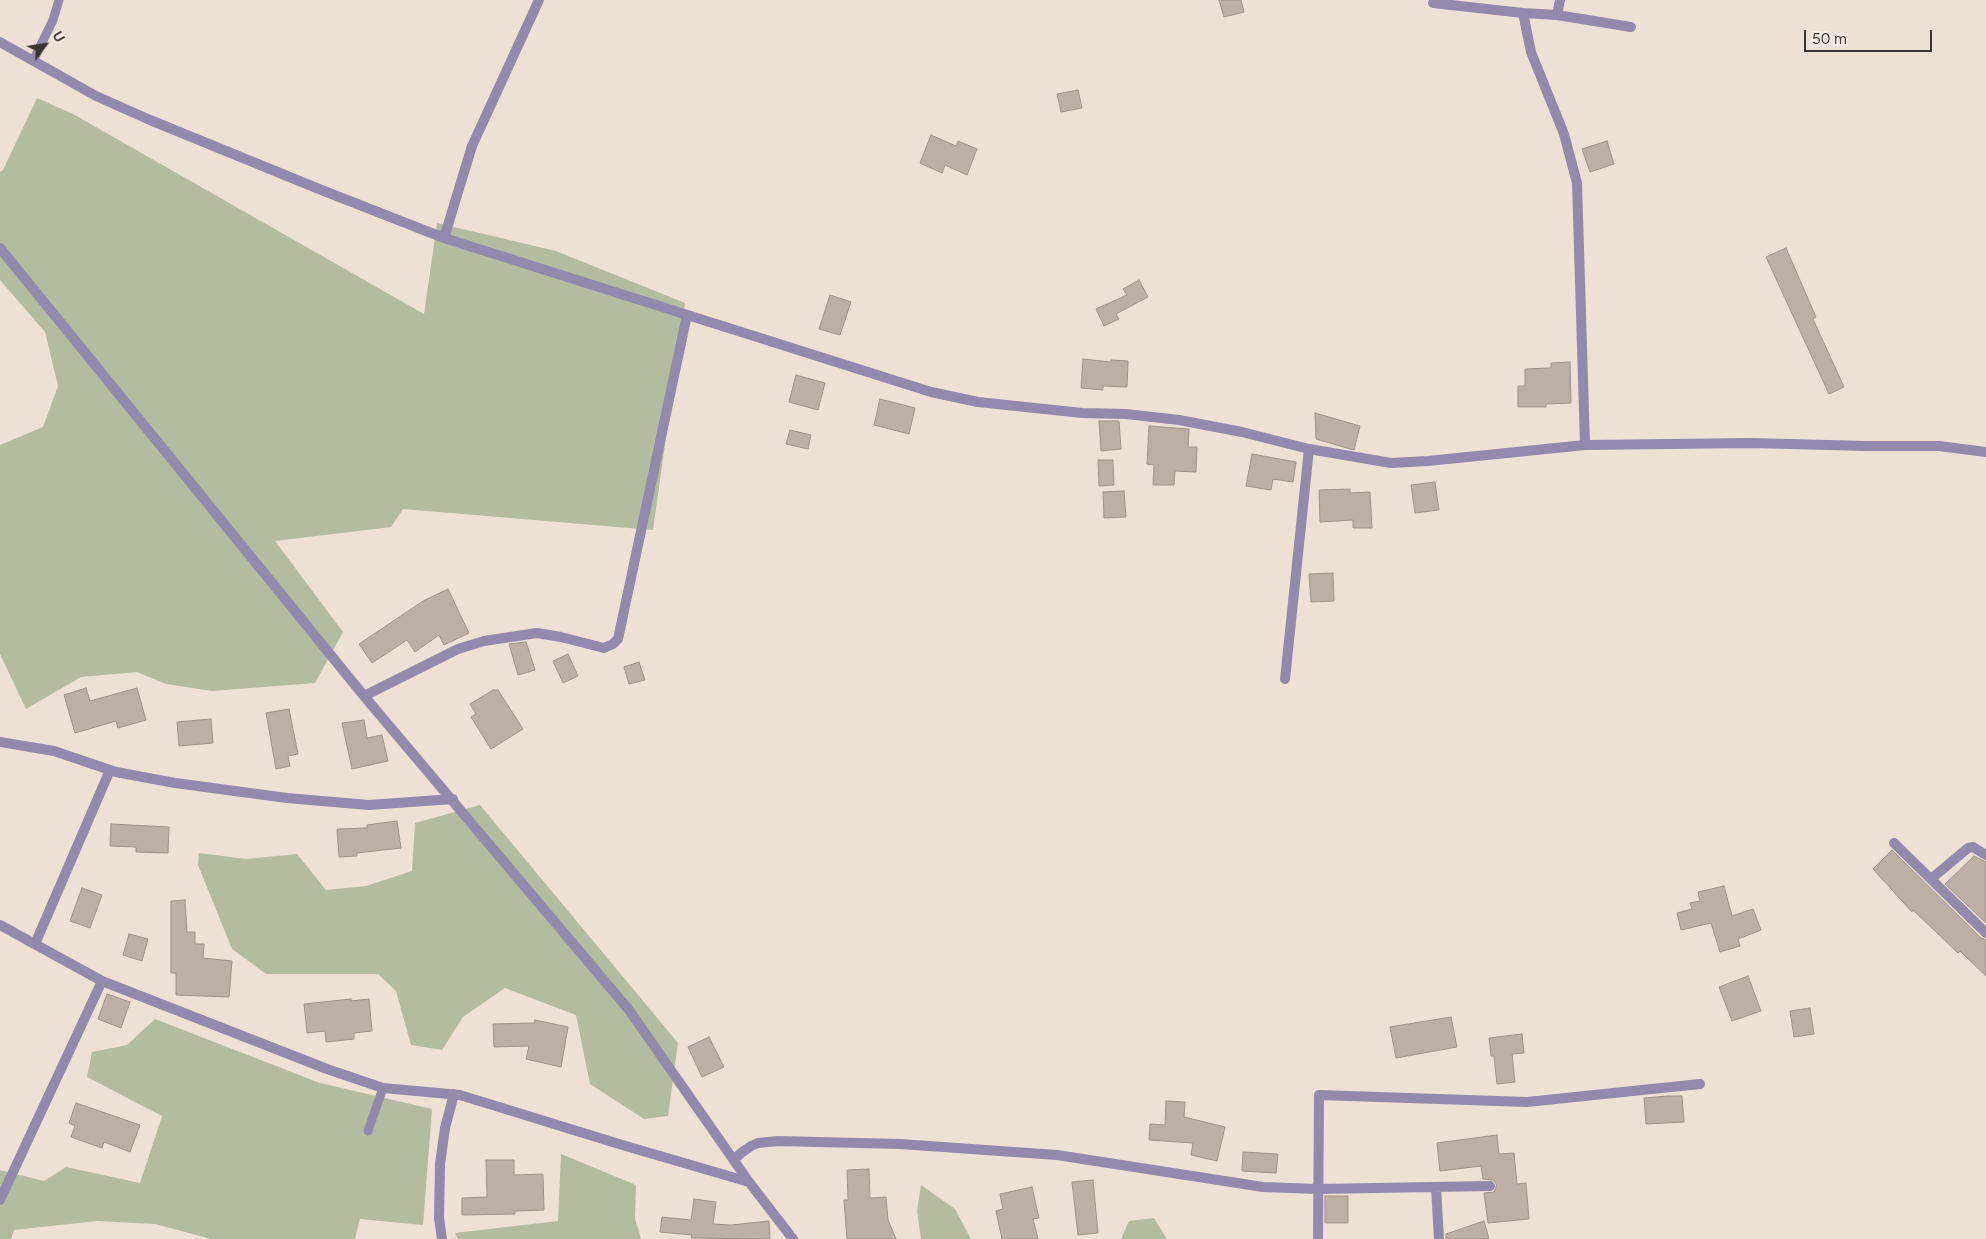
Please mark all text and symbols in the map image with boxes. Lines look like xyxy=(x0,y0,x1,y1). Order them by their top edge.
north arrow xyxy=(20,20,70,70)
scale bar xyxy=(1806,20,1934,52)
text: U xyxy=(48,28,68,46)
text: 50 m xyxy=(1812,30,1847,48)

